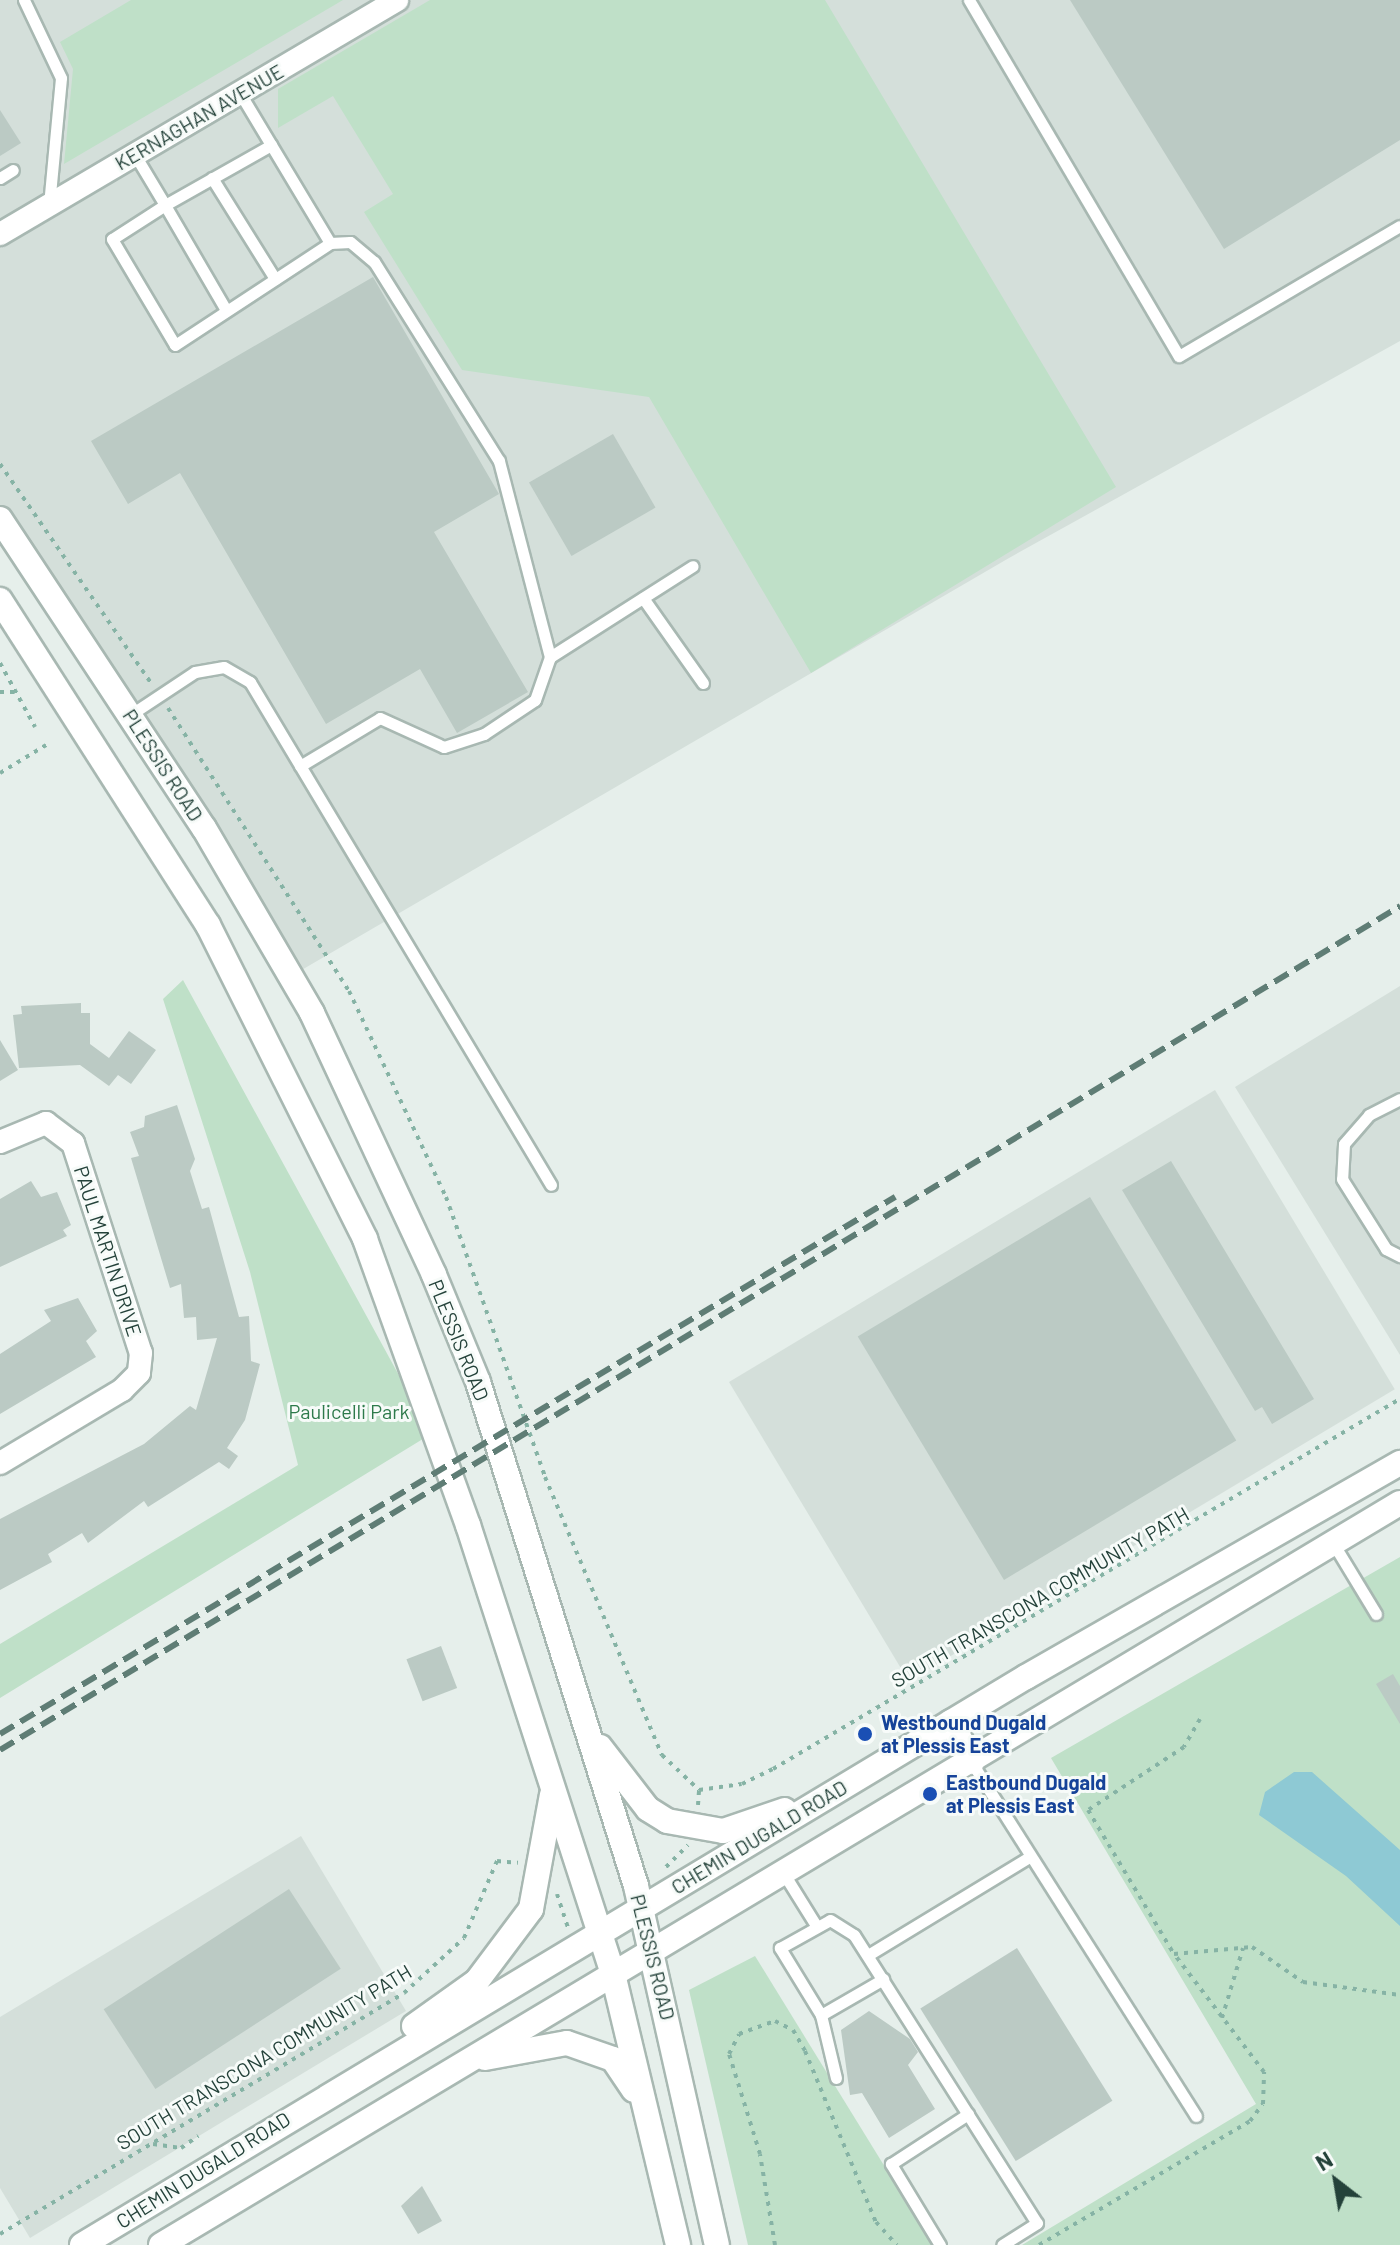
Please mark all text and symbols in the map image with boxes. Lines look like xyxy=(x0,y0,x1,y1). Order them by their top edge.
street label: KERNAGHAN AVENUE xyxy=(111,59,287,175)
street label: PLESSIS ROAD xyxy=(118,705,208,825)
street label: PAUL MARTIN DRIVE xyxy=(69,1163,147,1339)
street label: PLESSIS ROAD xyxy=(424,1276,494,1404)
park label: Paulicelli Park xyxy=(288,1399,410,1423)
street label: SOUTH TRANSCONA COMMUNITY PATH xyxy=(887,1502,1193,1692)
place label: Westbound Dugald at Plessis East xyxy=(881,1710,1046,1757)
marker: Westbound Dugald at Plessis East xyxy=(856,1725,874,1743)
place label: Eastbound Dugald at Plessis East xyxy=(946,1770,1106,1817)
street label: CHEMIN DUGALD ROAD xyxy=(667,1775,851,1899)
marker: Eastbound Dugald at Plessis East xyxy=(921,1785,939,1803)
street label: PLESSIS ROAD xyxy=(626,1892,680,2022)
street label: SOUTH TRANSCONA COMMUNITY PATH xyxy=(112,1959,416,2155)
street label: CHEMIN DUGALD ROAD xyxy=(112,2107,294,2233)
north arrow xyxy=(1296,2141,1376,2221)
text: N xyxy=(1311,2146,1337,2175)

